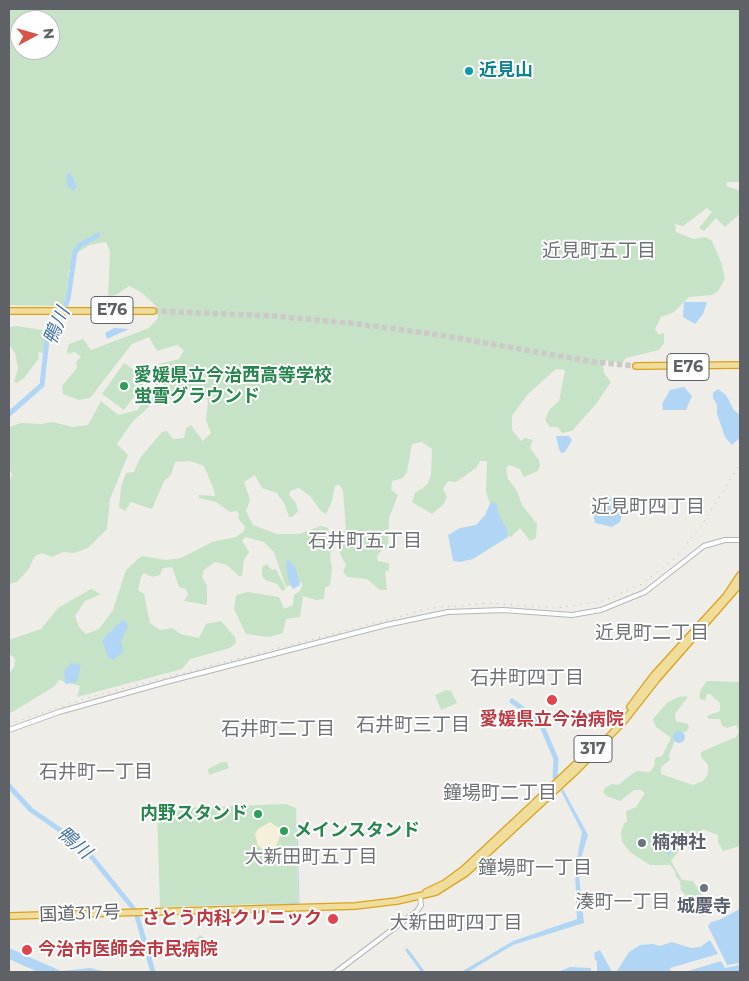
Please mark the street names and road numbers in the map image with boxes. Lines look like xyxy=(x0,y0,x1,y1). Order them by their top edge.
road number: E76 xyxy=(91,296,133,324)
road number: E76 xyxy=(667,354,709,381)
road number: 317 xyxy=(574,736,612,762)
street label: 国道317号 xyxy=(39,902,121,926)

